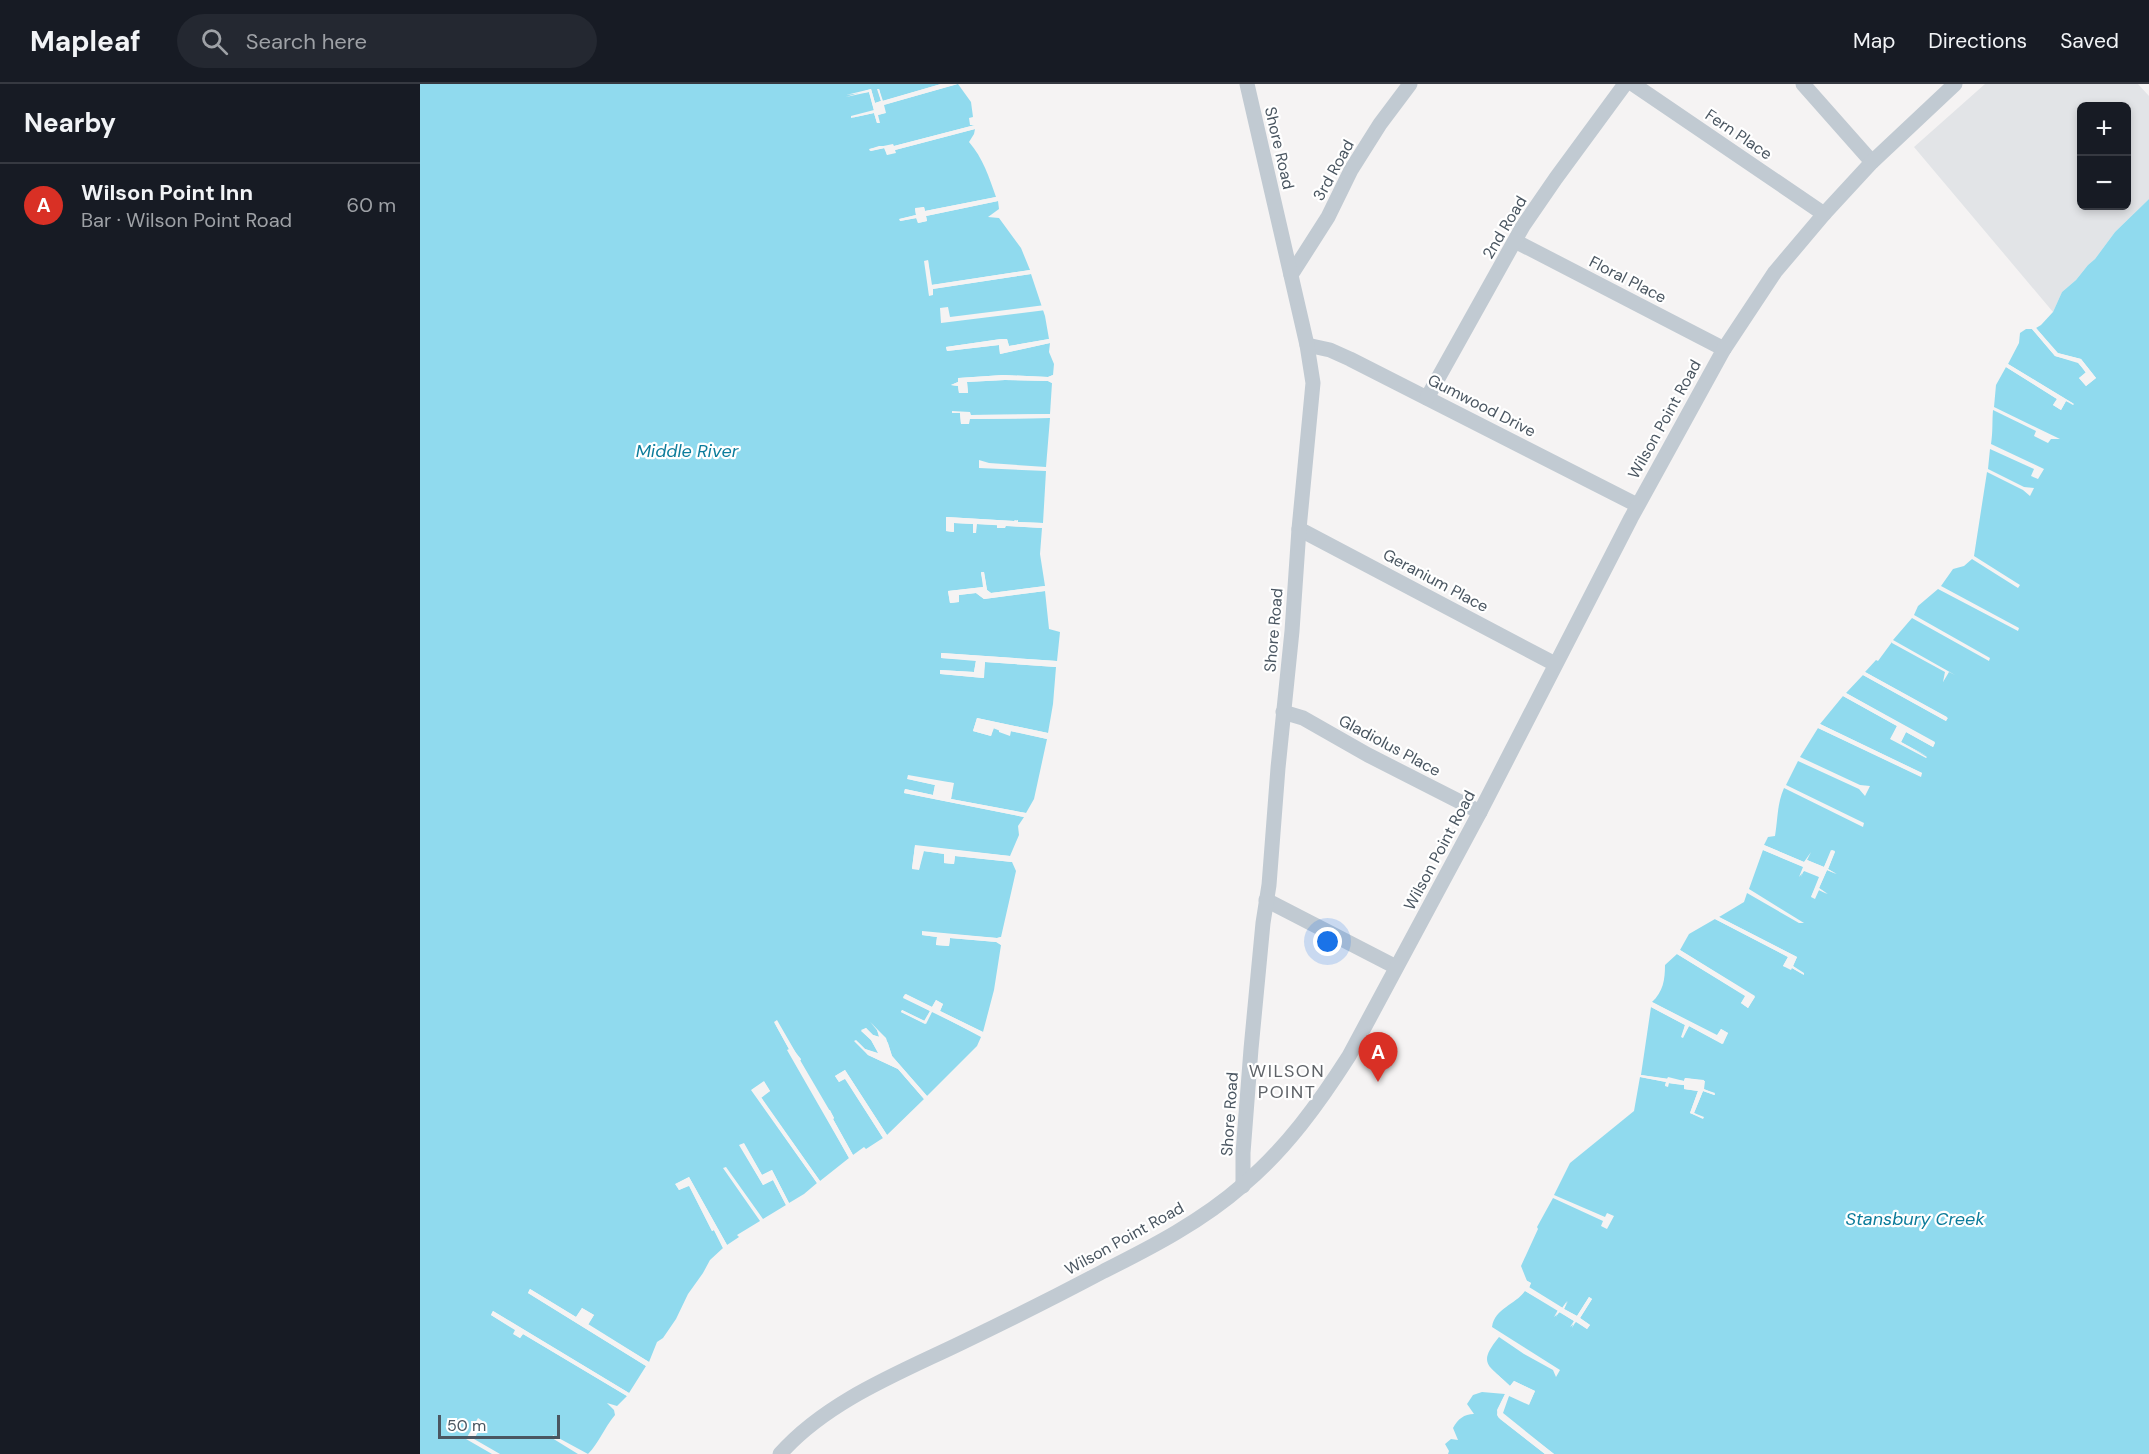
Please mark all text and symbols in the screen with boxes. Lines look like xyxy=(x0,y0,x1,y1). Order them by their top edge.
search box xyxy=(177,14,597,68)
text: Mapleaf xyxy=(30,23,141,60)
icon: search xyxy=(198,25,231,58)
text: Search here xyxy=(246,27,367,56)
text: Map xyxy=(1853,27,1895,55)
text: Directions xyxy=(1928,27,2027,55)
text: Saved xyxy=(2060,27,2119,55)
map controls xyxy=(2077,102,2131,210)
button: + xyxy=(2077,102,2131,156)
street label: Fern Place xyxy=(1701,104,1776,164)
street label: Shore Road xyxy=(1260,105,1299,191)
text: Nearby xyxy=(24,106,116,140)
street label: 3rd Road xyxy=(1308,136,1359,204)
button: − xyxy=(2077,156,2131,210)
text: Wilson Point Inn xyxy=(81,178,253,207)
text: A xyxy=(36,192,51,218)
text: 60 m xyxy=(347,192,396,218)
street label: 2nd Road xyxy=(1477,192,1531,263)
text: Bar · Wilson Point Road xyxy=(81,207,292,233)
street label: Floral Place xyxy=(1586,251,1670,308)
street label: Wilson Point Road xyxy=(1623,356,1706,482)
street label: Gumwood Drive xyxy=(1424,369,1539,442)
water label: Middle River xyxy=(636,439,740,463)
street label: Geranium Place xyxy=(1379,544,1492,617)
street label: Shore Road xyxy=(1259,587,1288,673)
street label: Gladiolus Place xyxy=(1335,710,1444,781)
street label: Wilson Point Road xyxy=(1399,787,1480,914)
your location xyxy=(1313,927,1342,956)
pin: A xyxy=(1358,1032,1398,1082)
district label: WILSON POINT xyxy=(1249,1059,1325,1104)
street label: Shore Road xyxy=(1216,1071,1243,1157)
street label: Wilson Point Road xyxy=(1061,1197,1187,1280)
water label: Stansbury Creek xyxy=(1845,1207,1985,1231)
scale bar xyxy=(438,1412,560,1440)
text: 50 m xyxy=(447,1415,486,1436)

